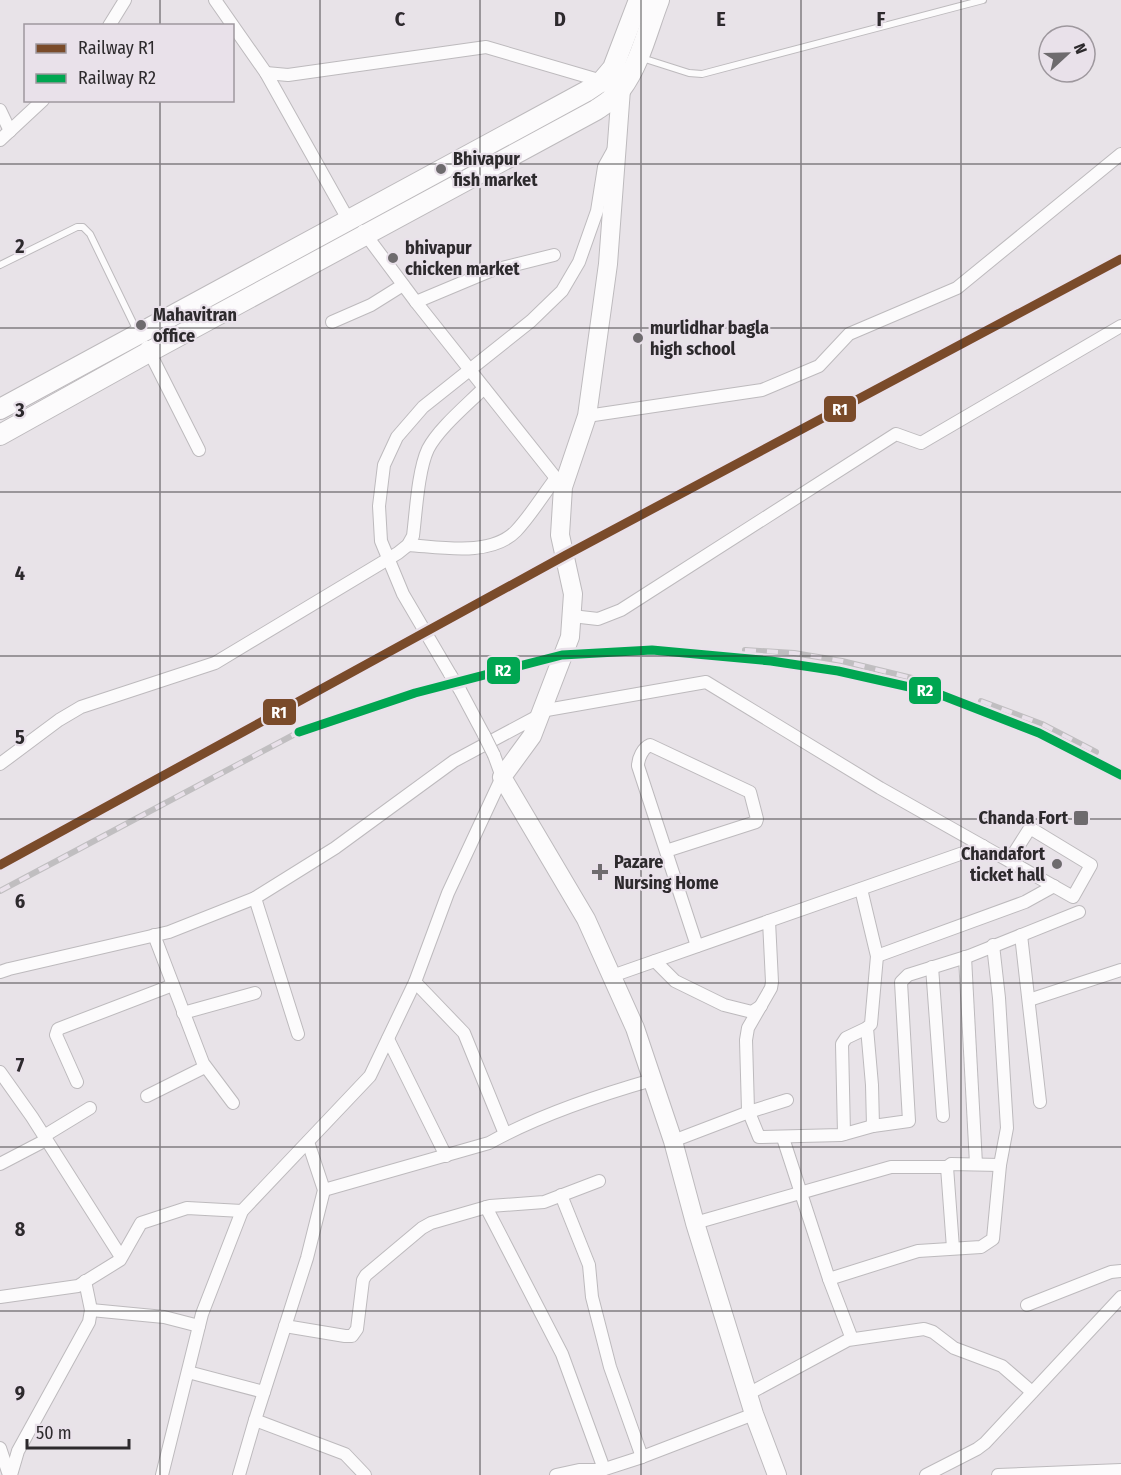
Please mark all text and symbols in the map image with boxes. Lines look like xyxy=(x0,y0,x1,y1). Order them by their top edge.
text: C xyxy=(395,7,406,31)
text: D xyxy=(554,7,566,31)
text: E xyxy=(716,7,726,31)
text: F xyxy=(877,7,886,31)
legend xyxy=(24,24,234,102)
north arrow xyxy=(1037,24,1097,84)
text: Railway R1 xyxy=(78,37,155,59)
text: N xyxy=(1070,41,1091,57)
text: Railway R2 xyxy=(78,67,156,89)
place label: Bhivapur fish market xyxy=(453,148,538,191)
marker: Bhivapur fish market xyxy=(434,162,448,176)
text: 2 xyxy=(14,234,25,258)
place label: bhivapur chicken market xyxy=(405,237,520,280)
marker: bhivapur chicken market xyxy=(386,251,400,265)
place label: Mahavitran office xyxy=(153,304,237,347)
place label: murlidhar bagla high school xyxy=(650,317,769,360)
marker: Mahavitran office xyxy=(134,318,148,332)
marker: murlidhar bagla high school xyxy=(631,331,645,345)
line badge: R1 xyxy=(823,395,857,423)
text: 3 xyxy=(14,398,25,422)
text: R1 xyxy=(832,400,848,419)
text: 4 xyxy=(15,561,25,585)
line badge: R2 xyxy=(486,656,521,685)
text: R2 xyxy=(495,661,512,680)
line badge: R2 xyxy=(908,676,942,705)
text: R2 xyxy=(917,681,934,700)
line badge: R1 xyxy=(262,698,297,726)
text: R1 xyxy=(271,703,287,722)
text: 5 xyxy=(15,725,25,749)
place label: Chanda Fort xyxy=(979,807,1069,829)
marker: Chanda Fort xyxy=(1072,809,1090,827)
place label: Chandafort ticket hall xyxy=(961,843,1046,886)
place label: Pazare Nursing Home xyxy=(614,851,719,894)
marker: Chandafort ticket hall xyxy=(1050,857,1064,871)
marker: Pazare Nursing Home xyxy=(591,863,609,881)
text: 6 xyxy=(15,889,25,913)
text: 7 xyxy=(16,1053,25,1077)
text: 8 xyxy=(15,1217,26,1241)
text: 9 xyxy=(15,1381,25,1405)
scale bar xyxy=(27,1412,129,1450)
text: 50 m xyxy=(36,1422,72,1444)

